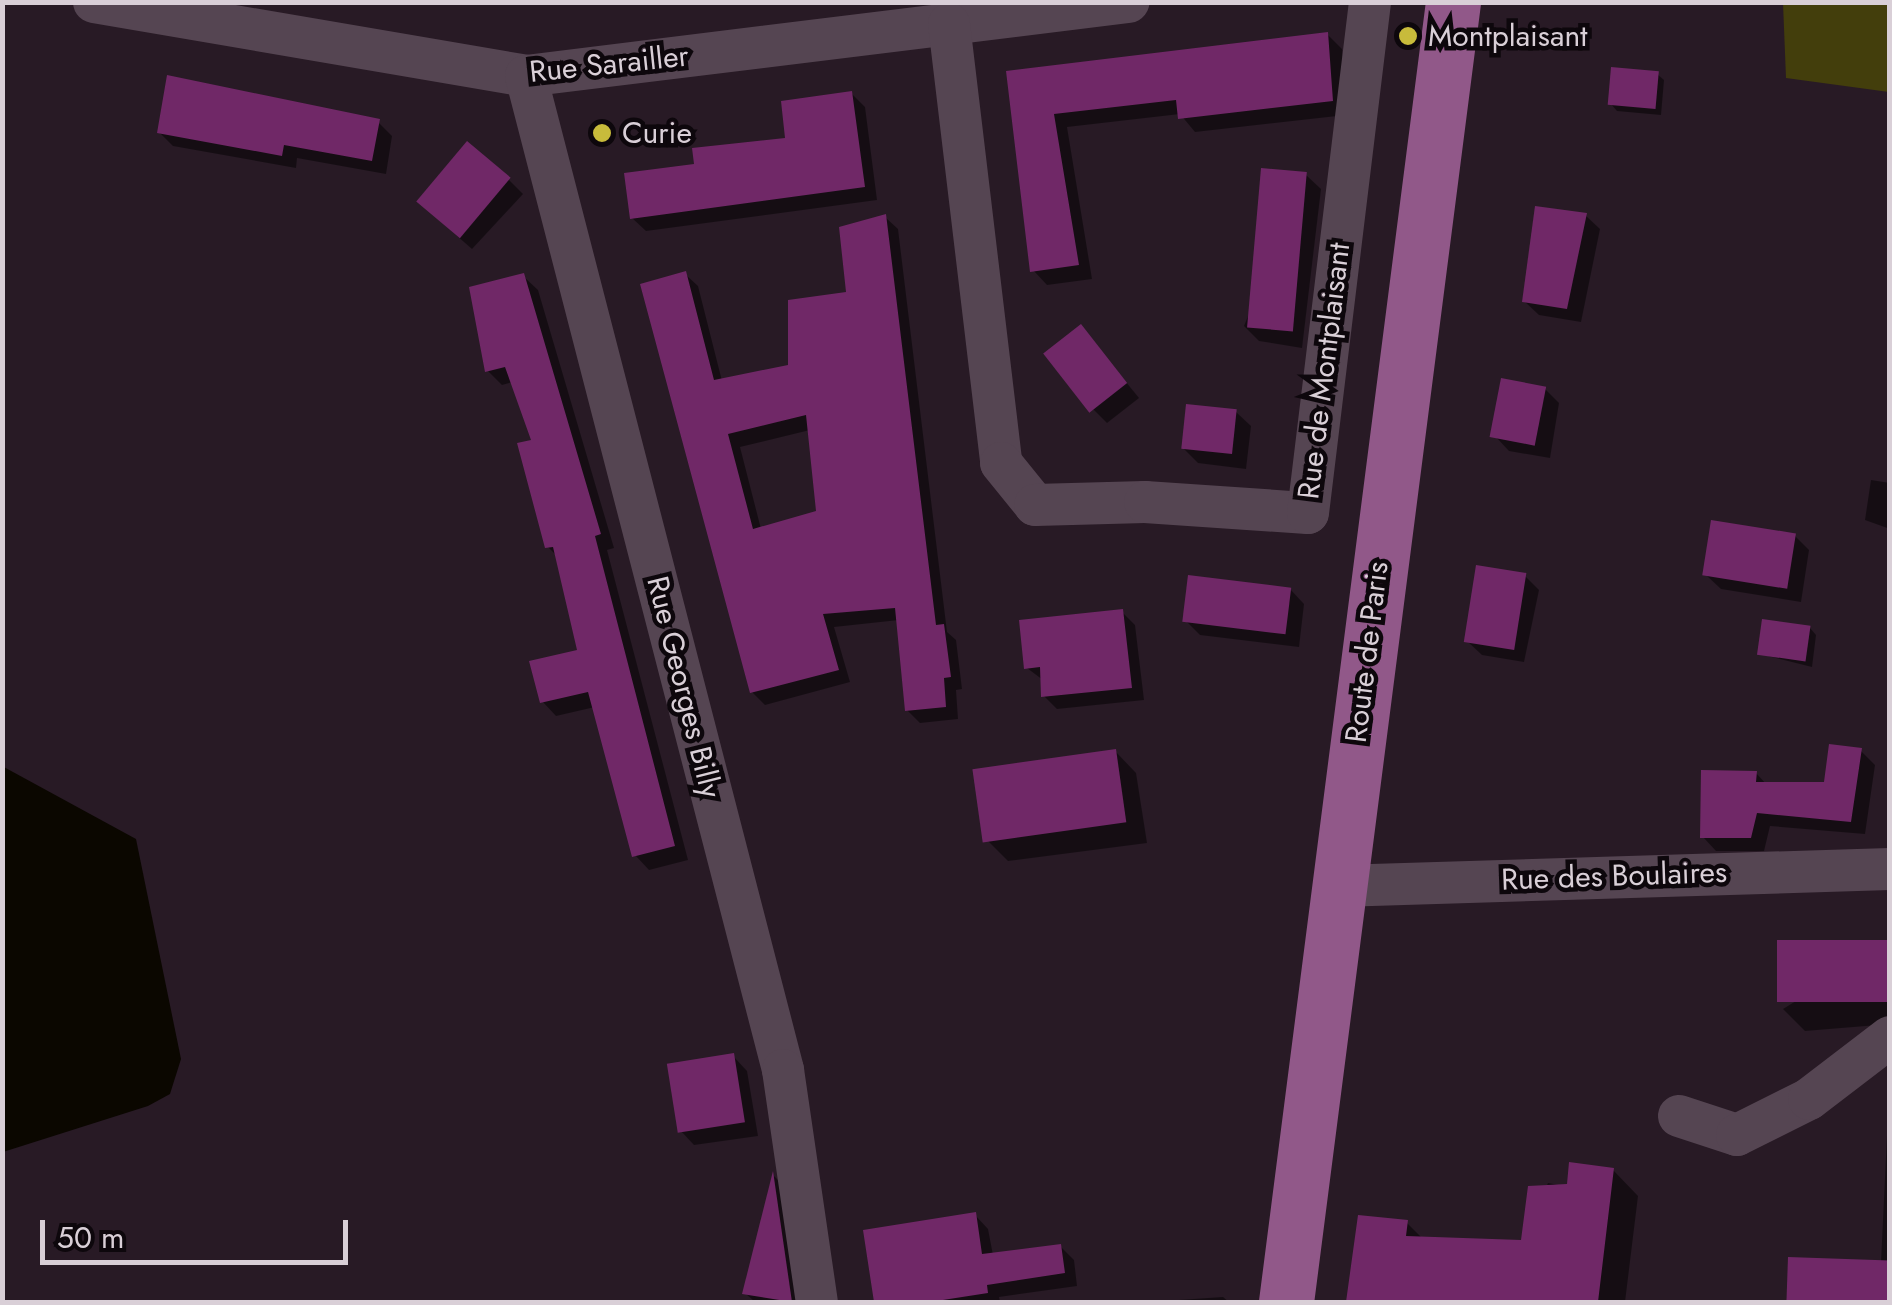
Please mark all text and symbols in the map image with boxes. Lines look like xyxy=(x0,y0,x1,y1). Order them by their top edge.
place label: Montplaisant xyxy=(1428,18,1587,54)
marker: Montplaisant xyxy=(1397,25,1419,47)
street label: Rue Sarailler xyxy=(528,38,690,90)
place label: Curie xyxy=(622,115,692,151)
marker: Curie xyxy=(591,122,613,144)
street label: Rue de Montplaisant xyxy=(1290,241,1358,501)
street label: Route de Paris xyxy=(1338,559,1396,745)
street label: Rue Georges Billy xyxy=(639,572,729,802)
street label: Rue des Boulaires xyxy=(1500,854,1728,898)
scale bar xyxy=(45,1200,352,1262)
text: 50 m xyxy=(57,1216,124,1259)

